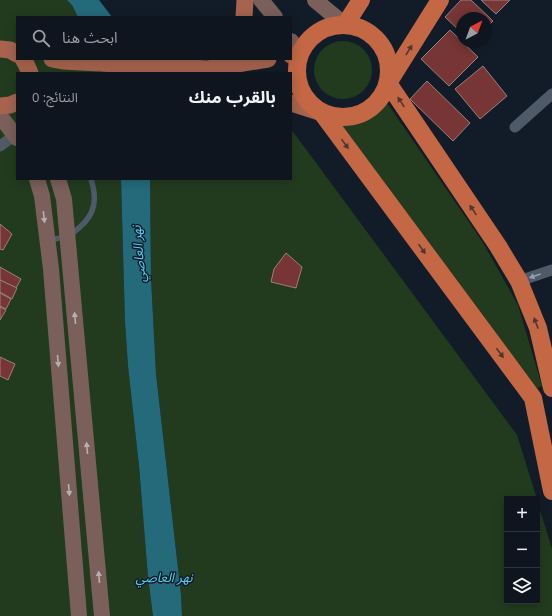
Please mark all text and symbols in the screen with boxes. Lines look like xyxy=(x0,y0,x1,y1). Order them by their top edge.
north arrow xyxy=(456,12,492,48)
search box xyxy=(16,16,292,60)
icon: search xyxy=(30,27,52,49)
text: ابحث هنا xyxy=(62,27,118,47)
one-way arrow xyxy=(405,45,413,55)
text: بالقرب منك xyxy=(189,85,276,108)
text: النتائج: 0 xyxy=(32,88,78,106)
one-way arrow xyxy=(397,97,405,107)
one-way arrow xyxy=(341,139,349,149)
one-way arrow xyxy=(469,205,477,215)
one-way arrow xyxy=(41,211,48,223)
water label: نهر العاصي xyxy=(126,224,151,283)
one-way arrow xyxy=(418,243,427,254)
one-way arrow xyxy=(529,273,541,279)
one-way arrow xyxy=(72,312,79,324)
one-way arrow xyxy=(532,317,538,329)
one-way arrow xyxy=(496,348,504,358)
one-way arrow xyxy=(55,355,62,367)
one-way arrow xyxy=(84,442,90,454)
one-way arrow xyxy=(66,484,72,496)
map controls xyxy=(504,496,540,604)
button: + xyxy=(504,496,540,532)
button: − xyxy=(504,532,540,568)
water label: نهر العاصي xyxy=(136,568,194,588)
button: layers xyxy=(504,568,540,604)
one-way arrow xyxy=(95,571,102,583)

